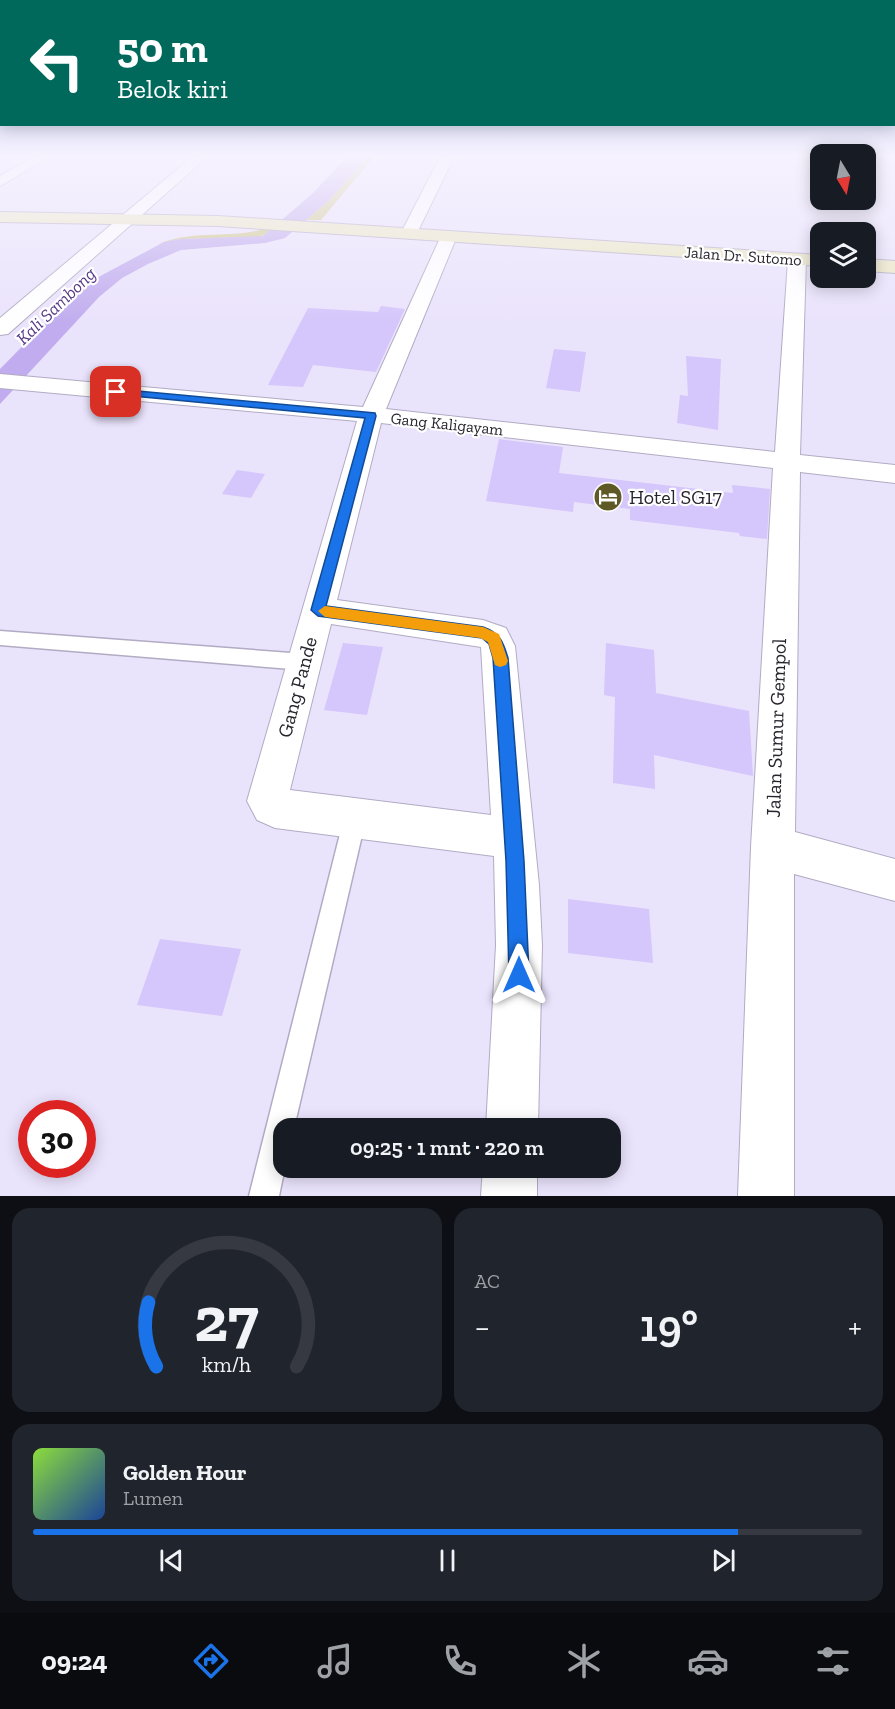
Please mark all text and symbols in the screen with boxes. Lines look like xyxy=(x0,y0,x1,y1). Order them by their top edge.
text: 50 m xyxy=(117,22,208,73)
icon: left xyxy=(18,24,96,102)
text: Belok kiri xyxy=(117,73,228,105)
north arrow xyxy=(810,144,876,210)
map controls xyxy=(810,144,876,288)
button: layers xyxy=(810,222,876,288)
street label: Jalan Dr. Sutomo xyxy=(684,242,802,270)
water label: Kali Sambong xyxy=(12,262,101,349)
pin xyxy=(90,366,141,417)
icon: arrive xyxy=(99,375,132,408)
street label: Gang Kaligayam xyxy=(390,409,504,439)
hotel icon: Hotel SG17 xyxy=(592,481,624,513)
place label: Hotel SG17 xyxy=(629,485,722,509)
street label: Gang Pande xyxy=(272,634,322,740)
street label: Jalan Sumur Gempol xyxy=(761,638,791,818)
position arrow xyxy=(487,943,551,1007)
speed limit sign: 30 xyxy=(18,1100,96,1178)
text: 09:25 · 1 mnt · 220 m xyxy=(350,1134,544,1161)
text: AC xyxy=(475,1269,500,1293)
text: 27 xyxy=(195,1282,259,1357)
text: 19° xyxy=(640,1299,698,1353)
text: − xyxy=(475,1307,490,1346)
text: + xyxy=(848,1307,862,1346)
text: km/h xyxy=(202,1352,251,1377)
text: Golden Hour xyxy=(123,1459,247,1486)
text: Lumen xyxy=(123,1486,183,1510)
icon: previous xyxy=(155,1544,188,1577)
icon: pause xyxy=(431,1544,464,1577)
icon: next xyxy=(707,1544,740,1577)
icon: directions xyxy=(190,1640,232,1682)
icon: music xyxy=(314,1640,356,1682)
icon: phone xyxy=(439,1640,481,1682)
icon: climate xyxy=(563,1640,605,1682)
icon: car xyxy=(687,1640,729,1682)
icon: filters xyxy=(812,1640,854,1682)
text: 09:24 xyxy=(41,1645,108,1677)

